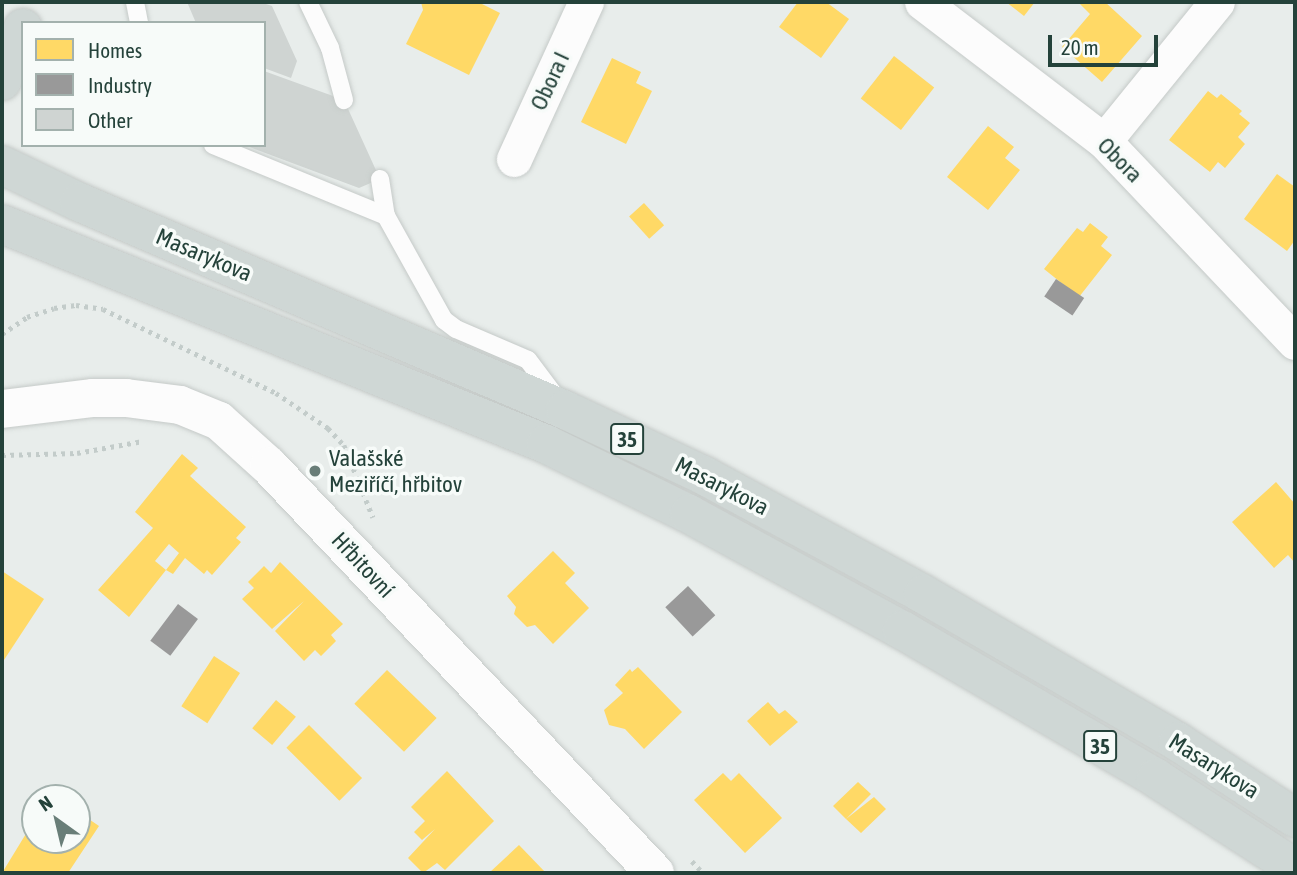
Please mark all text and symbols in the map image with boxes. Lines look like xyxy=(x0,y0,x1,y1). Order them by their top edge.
legend xyxy=(21,21,266,147)
scale bar xyxy=(1052,21,1162,65)
text: 20 m xyxy=(1061,35,1099,59)
text: Homes xyxy=(88,38,142,62)
street label: Obora I xyxy=(525,47,575,115)
text: Industry xyxy=(88,73,152,97)
text: Other xyxy=(88,108,132,132)
street label: Obora xyxy=(1092,132,1148,188)
street label: Masarykova xyxy=(152,222,256,288)
road number: 35 xyxy=(610,422,644,457)
place label: Valašské Meziříčí, hřbitov xyxy=(329,444,462,498)
street label: Masarykova xyxy=(671,451,773,521)
marker: Valašské Meziříčí, hřbitov xyxy=(307,463,323,479)
street label: Hřbitovní xyxy=(326,527,400,603)
street label: Masarykova xyxy=(1164,727,1264,805)
road number: 35 xyxy=(1082,728,1118,764)
north arrow xyxy=(21,784,91,854)
text: N xyxy=(35,791,56,816)

